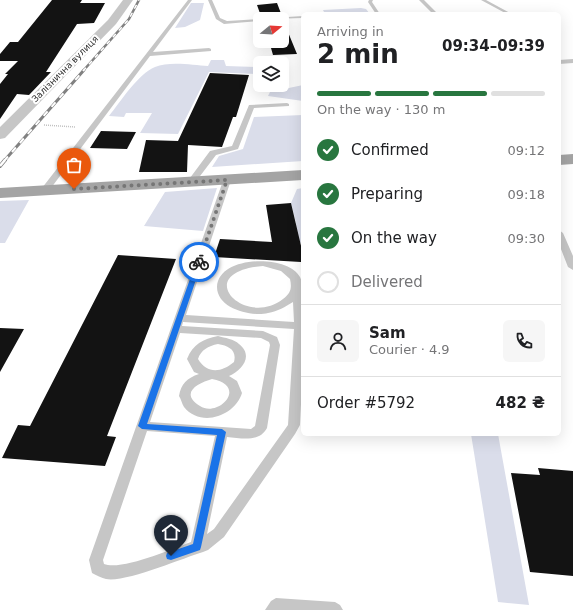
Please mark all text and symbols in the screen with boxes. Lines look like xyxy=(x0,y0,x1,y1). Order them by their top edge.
north arrow xyxy=(253,12,289,48)
map controls xyxy=(253,12,289,92)
text: Arriving in xyxy=(317,24,384,39)
street label: Залізнична вулиця xyxy=(30,34,100,104)
text: 09:34–09:39 xyxy=(442,37,545,55)
text: 2 min xyxy=(317,39,399,69)
button: layers xyxy=(253,56,289,92)
text: On the way · 130 m xyxy=(317,102,445,117)
icon: check xyxy=(317,139,339,161)
text: Confirmed xyxy=(351,141,429,159)
text: 09:12 xyxy=(508,143,545,158)
pin xyxy=(57,148,91,189)
icon: bag xyxy=(63,154,85,176)
icon: check xyxy=(317,183,339,205)
text: Preparing xyxy=(351,185,423,203)
text: 09:18 xyxy=(508,187,545,202)
icon: check xyxy=(317,227,339,249)
text: On the way xyxy=(351,229,437,247)
text: 09:30 xyxy=(508,231,545,246)
courier xyxy=(179,242,219,282)
icon: bike xyxy=(188,251,210,273)
text: Delivered xyxy=(351,273,423,291)
button: person xyxy=(317,320,359,362)
button: phone xyxy=(503,320,545,362)
text: Sam xyxy=(369,324,406,342)
text: Courier · 4.9 xyxy=(369,342,450,357)
text: Order #5792 xyxy=(317,394,415,412)
text: 482 ₴ xyxy=(496,394,545,412)
pin xyxy=(154,515,188,556)
icon: home xyxy=(160,521,182,543)

